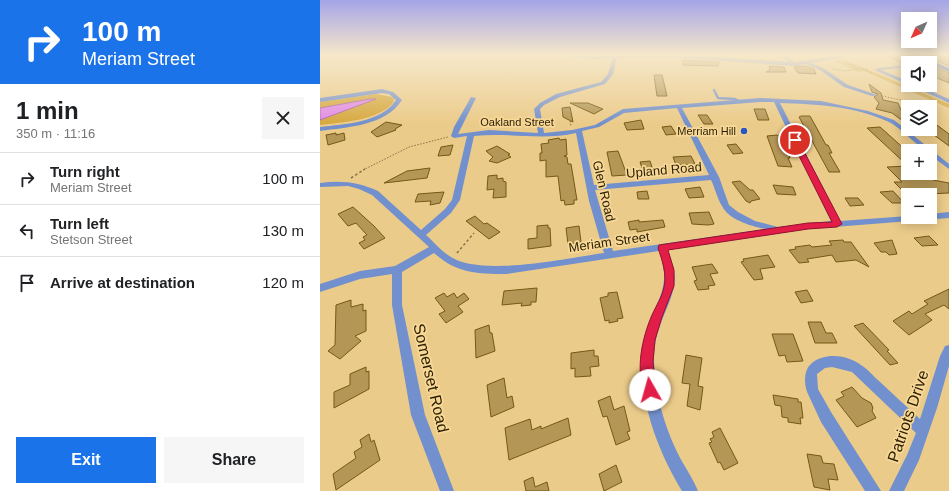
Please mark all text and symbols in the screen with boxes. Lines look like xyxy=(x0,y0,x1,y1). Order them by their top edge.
north arrow xyxy=(901,12,937,48)
map controls xyxy=(901,12,937,224)
icon: right xyxy=(16,16,68,68)
text: 100 m xyxy=(82,16,161,47)
text: Meriam Street xyxy=(82,49,195,69)
button: sound xyxy=(901,56,937,92)
text: 1 min xyxy=(16,97,79,124)
button: close xyxy=(262,97,304,139)
button: layers xyxy=(901,100,937,136)
street label: Oakland Street xyxy=(480,116,554,128)
pin xyxy=(778,123,812,157)
place label: Merriam Hill xyxy=(677,125,736,137)
text: 350 m · 11:16 xyxy=(16,126,95,141)
marker: Merriam Hill xyxy=(739,126,749,136)
icon: arrive xyxy=(784,129,806,151)
button: + xyxy=(901,144,937,180)
street label: Glen Road xyxy=(590,159,618,223)
street label: Upland Road xyxy=(626,159,702,181)
text: Turn right xyxy=(50,163,120,180)
icon: right xyxy=(16,168,38,190)
text: 100 m xyxy=(262,170,304,187)
text: Meriam Street xyxy=(50,180,132,195)
button: − xyxy=(901,188,937,224)
text: Turn left xyxy=(50,215,109,232)
icon: left xyxy=(16,220,38,242)
text: 130 m xyxy=(262,222,304,239)
street label: Meriam Street xyxy=(568,229,651,255)
text: Stetson Street xyxy=(50,232,132,247)
icon: arrive xyxy=(16,272,38,294)
text: Arrive at destination xyxy=(50,274,195,291)
text: 120 m xyxy=(262,274,304,291)
street label: Somerset Road xyxy=(410,322,452,434)
street label: Patriots Drive xyxy=(884,368,932,464)
position arrow xyxy=(629,369,671,411)
button: Exit xyxy=(16,437,156,483)
button: Share xyxy=(164,437,304,483)

